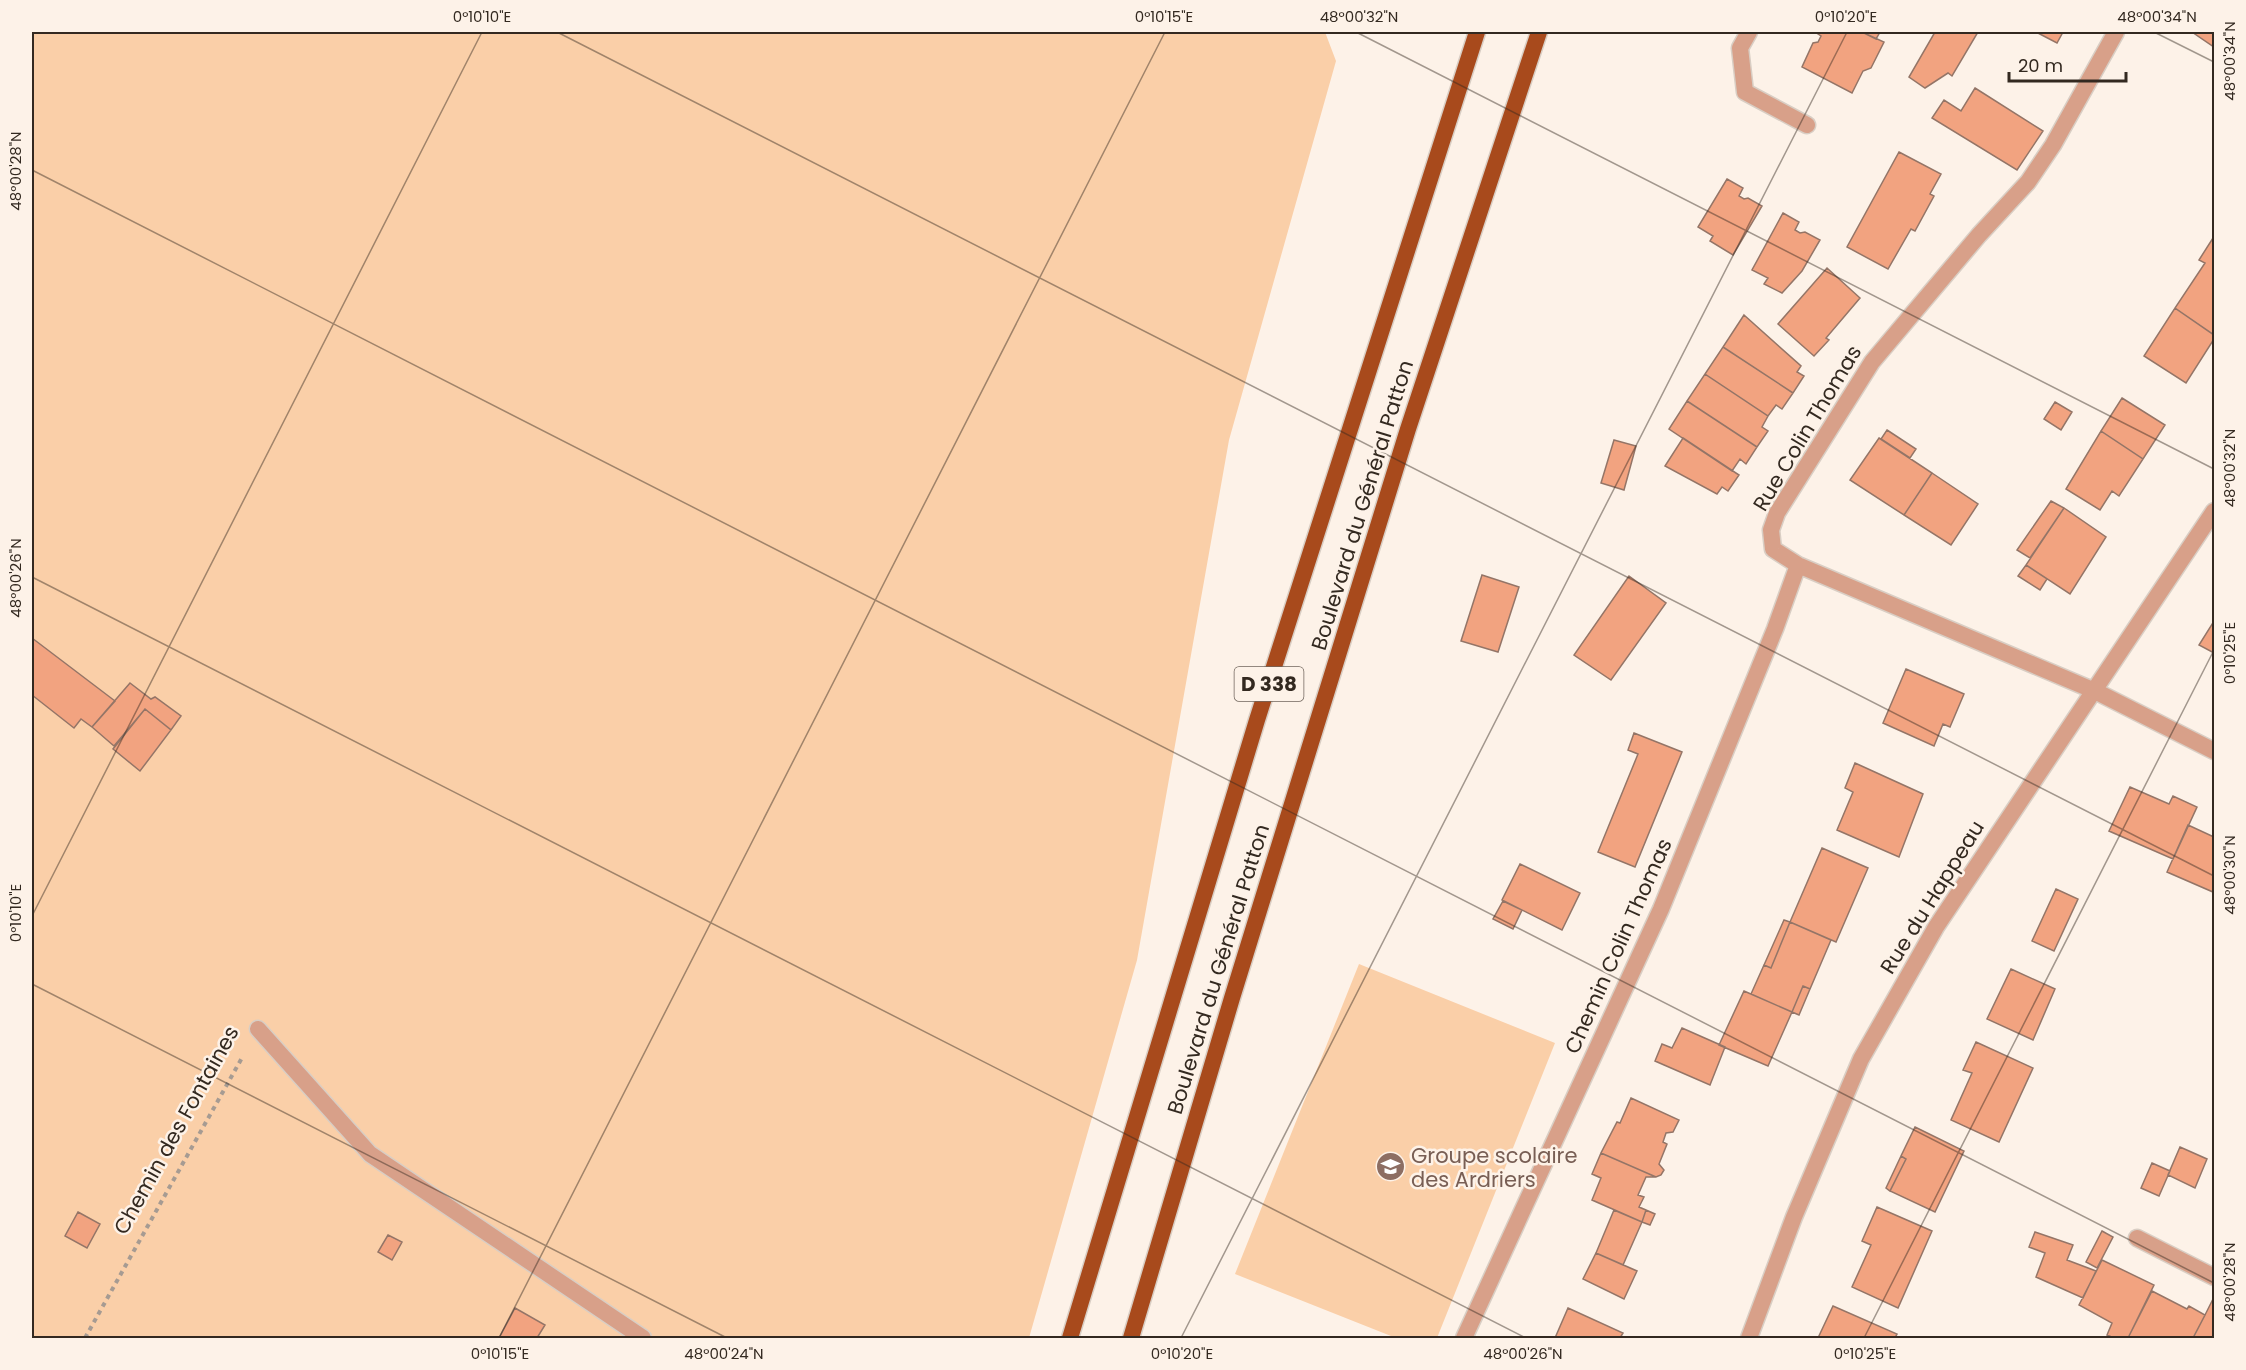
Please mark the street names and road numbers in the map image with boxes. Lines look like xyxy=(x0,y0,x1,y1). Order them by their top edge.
street label: Rue Colin Thomas xyxy=(1746,340,1868,516)
street label: Boulevard du Général Patton xyxy=(1304,356,1420,654)
road number: D 338 xyxy=(1234,667,1304,701)
street label: Rue du Happeau xyxy=(1873,815,1991,979)
street label: Boulevard du Général Patton xyxy=(1160,820,1276,1118)
street label: Chemin Colin Thomas xyxy=(1557,834,1679,1058)
street label: Chemin des Fontaines xyxy=(107,1021,245,1239)

